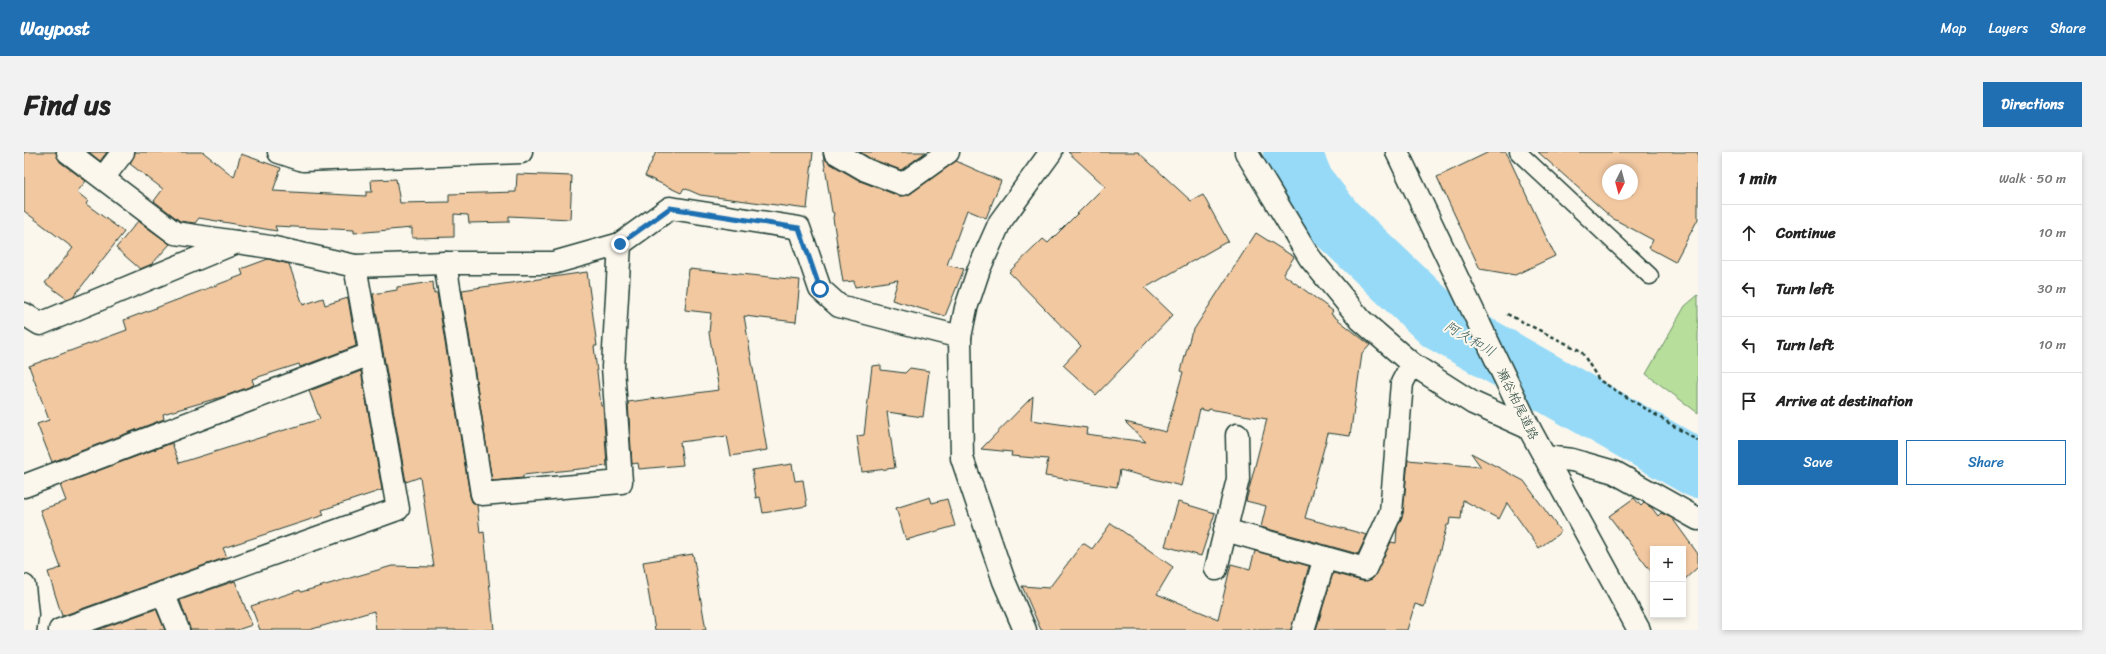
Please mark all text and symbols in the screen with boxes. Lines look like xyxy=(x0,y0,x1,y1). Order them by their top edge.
text: Waypost xyxy=(20,12,90,45)
text: Map xyxy=(1941,16,1966,41)
text: Layers xyxy=(1988,16,2028,41)
text: Share xyxy=(2050,16,2086,41)
text: Find us xyxy=(24,80,111,129)
button: Directions xyxy=(1983,82,2082,127)
text: 1 min xyxy=(1738,163,1777,193)
north arrow xyxy=(1602,164,1638,200)
text: Walk · 50 m xyxy=(1999,167,2066,190)
text: Continue xyxy=(1776,220,1836,246)
text: 10 m xyxy=(2039,221,2066,244)
icon: ahead xyxy=(1738,222,1760,244)
route end xyxy=(611,235,629,253)
text: Turn left xyxy=(1776,276,1834,302)
text: 30 m xyxy=(2037,277,2066,300)
icon: left xyxy=(1738,278,1760,300)
route start xyxy=(811,280,829,298)
water label: 阿久和川 xyxy=(1440,314,1500,364)
text: Turn left xyxy=(1776,332,1834,358)
text: 10 m xyxy=(2039,333,2066,356)
icon: left xyxy=(1738,334,1760,356)
street label: 瀬谷柏尾道路 xyxy=(1491,364,1545,444)
text: Arrive at destination xyxy=(1776,388,1913,414)
icon: arrive xyxy=(1738,390,1760,412)
button: Save xyxy=(1738,440,1898,485)
button: Share xyxy=(1906,440,2066,485)
map controls xyxy=(1650,546,1686,618)
button: + xyxy=(1650,546,1686,582)
button: − xyxy=(1650,582,1686,618)

